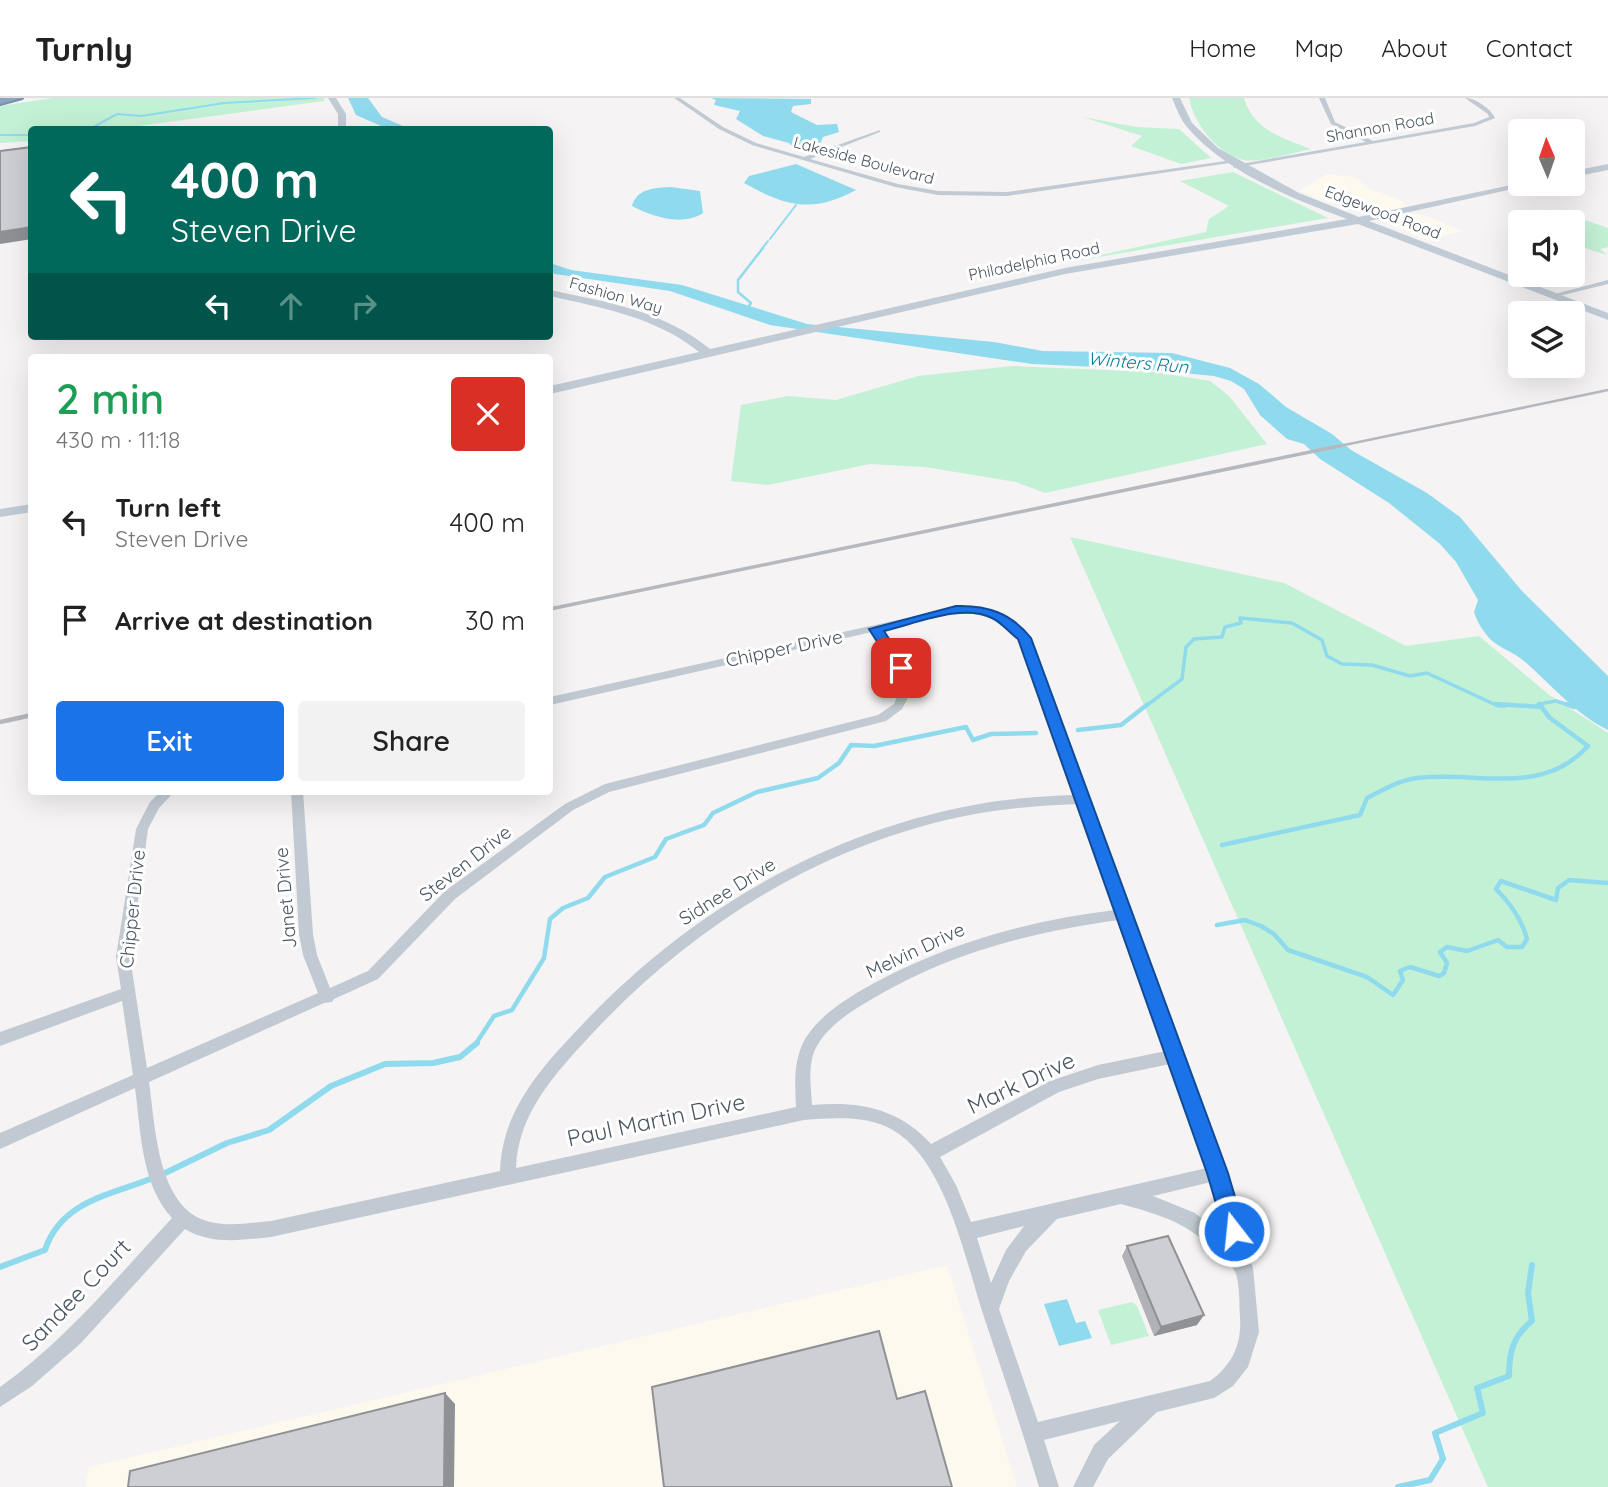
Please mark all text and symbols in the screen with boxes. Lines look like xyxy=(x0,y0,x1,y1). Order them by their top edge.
text: Turnly xyxy=(35,28,133,69)
text: Home xyxy=(1189,33,1256,63)
text: Map xyxy=(1294,33,1343,63)
text: About xyxy=(1381,33,1448,63)
text: Contact xyxy=(1486,33,1573,63)
street label: Shannon Road xyxy=(1324,108,1436,146)
north arrow xyxy=(1508,119,1586,196)
map controls xyxy=(1508,119,1585,378)
street label: Lakeside Boulevard xyxy=(791,132,937,188)
text: 400 m xyxy=(171,149,319,210)
icon: left xyxy=(56,154,147,245)
street label: Edgewood Road xyxy=(1322,181,1444,243)
text: Steven Drive xyxy=(171,210,357,250)
button: sound xyxy=(1508,210,1585,287)
street label: Philadelphia Road xyxy=(966,237,1102,285)
street label: Fashion Way xyxy=(567,272,665,318)
icon: left xyxy=(199,287,237,325)
icon: ahead xyxy=(272,287,310,325)
icon: right xyxy=(345,287,383,325)
button: layers xyxy=(1508,301,1585,378)
water label: Winters Run xyxy=(1087,347,1190,378)
text: 2 min xyxy=(56,372,164,425)
button: close xyxy=(451,377,525,451)
text: 430 m · 11:18 xyxy=(56,425,180,454)
text: Turn left xyxy=(115,491,222,524)
icon: left xyxy=(56,503,94,541)
text: 400 m xyxy=(450,506,525,539)
text: Steven Drive xyxy=(115,524,248,553)
icon: arrive xyxy=(56,601,94,639)
text: Arrive at destination xyxy=(115,604,373,637)
text: 30 m xyxy=(465,604,525,637)
street label: Chipper Drive xyxy=(723,624,845,672)
pin xyxy=(871,638,931,698)
icon: arrive xyxy=(882,649,920,687)
button: Exit xyxy=(56,701,284,781)
button: Share xyxy=(298,701,525,781)
street label: Steven Drive xyxy=(414,820,516,906)
street label: Janet Drive xyxy=(269,846,301,950)
street label: Chipper Drive xyxy=(114,848,150,970)
street label: Sidnee Drive xyxy=(674,852,780,930)
street label: Melvin Drive xyxy=(862,917,968,983)
street label: Mark Drive xyxy=(962,1045,1079,1120)
street label: Paul Martin Drive xyxy=(564,1086,748,1153)
position arrow xyxy=(1197,1194,1271,1268)
street label: Sandee Court xyxy=(15,1232,137,1357)

